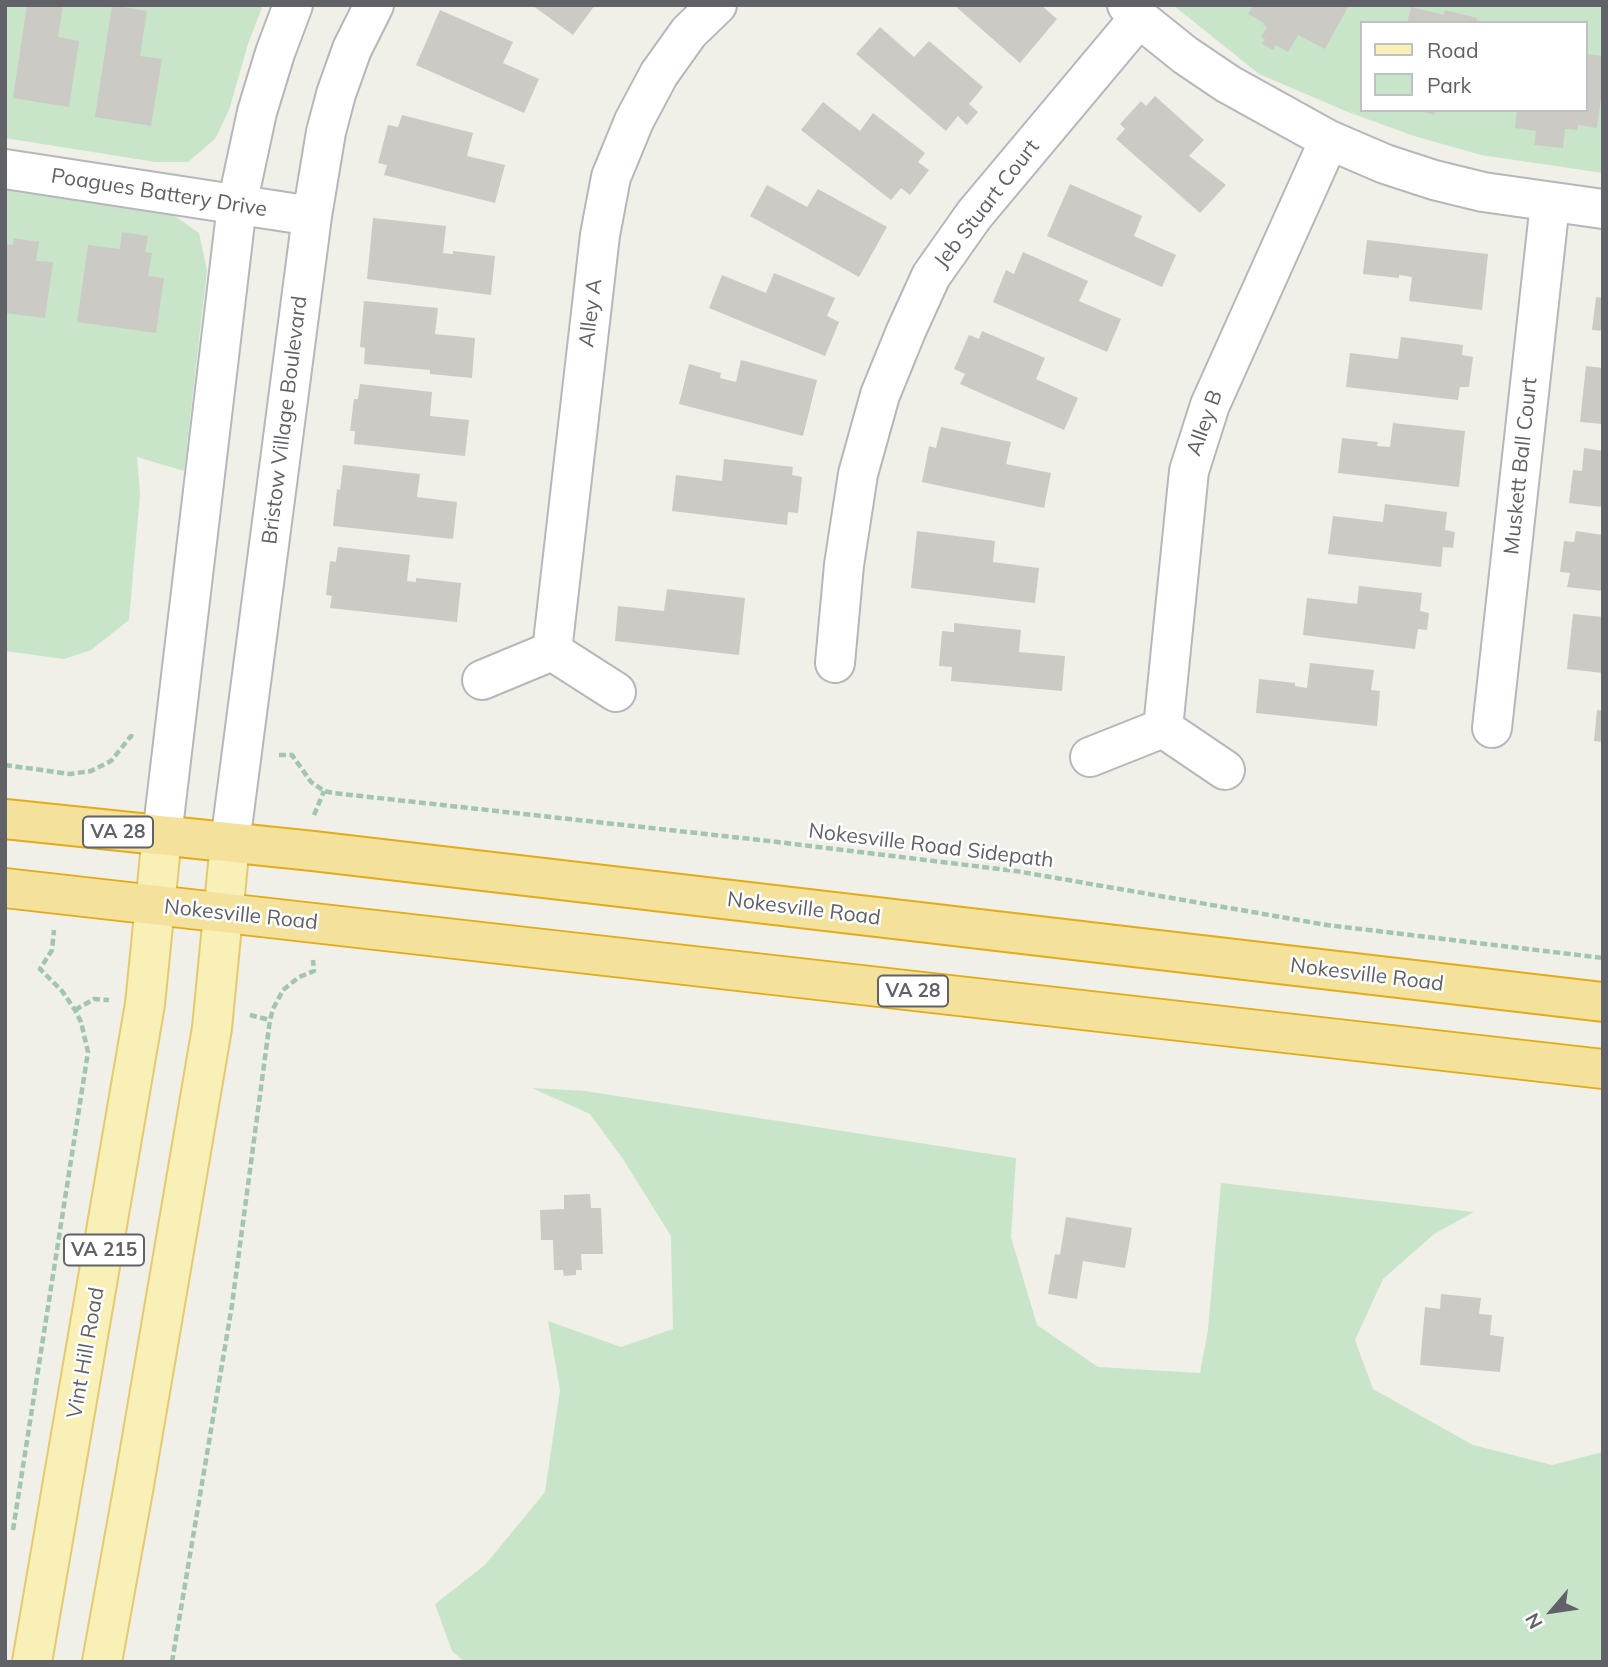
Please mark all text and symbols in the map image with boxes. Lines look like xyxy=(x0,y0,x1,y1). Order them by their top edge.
legend xyxy=(1360,21,1587,112)
text: Road xyxy=(1427,37,1478,63)
text: Park xyxy=(1427,72,1471,98)
street label: Jeb Stuart Court xyxy=(929,135,1045,273)
street label: Poagues Battery Drive xyxy=(49,163,269,223)
street label: Alley A xyxy=(574,277,608,349)
street label: Bristow Village Boulevard xyxy=(257,294,313,546)
street label: Muskett Ball Court xyxy=(1499,376,1543,556)
street label: Alley B xyxy=(1182,387,1228,459)
road number: VA 28 xyxy=(83,817,153,848)
street label: Nokesville Road Sidepath xyxy=(807,818,1055,874)
street label: Nokesville Road xyxy=(726,887,882,931)
street label: Nokesville Road xyxy=(163,894,319,936)
street label: Nokesville Road xyxy=(1289,953,1445,997)
road number: VA 28 xyxy=(878,976,948,1007)
road number: VA 215 xyxy=(64,1234,144,1266)
street label: Vint Hill Road xyxy=(62,1285,110,1421)
north arrow xyxy=(1517,1576,1587,1646)
text: N xyxy=(1520,1609,1548,1633)

